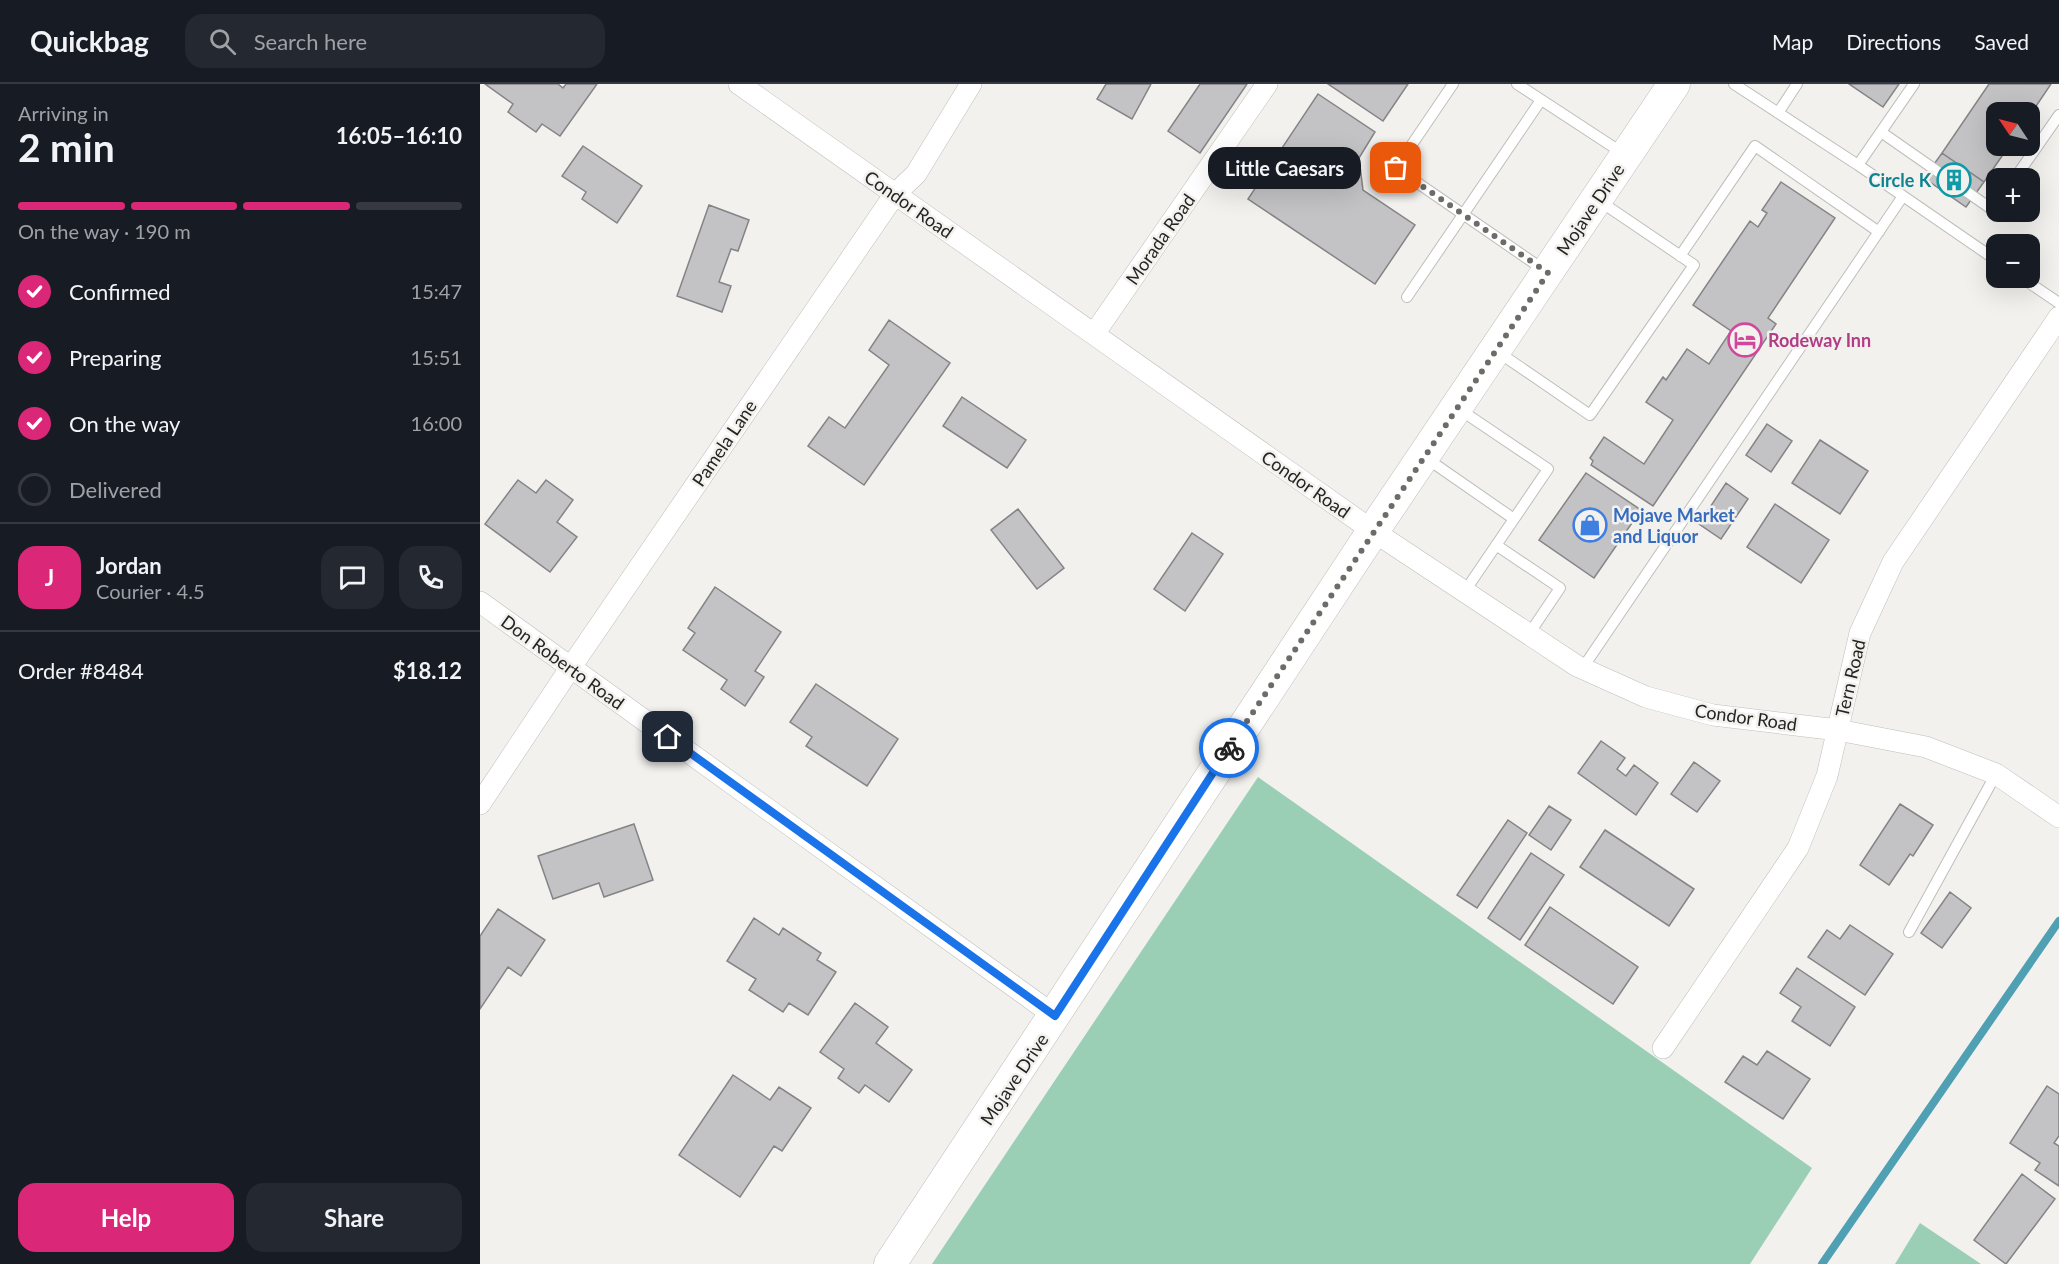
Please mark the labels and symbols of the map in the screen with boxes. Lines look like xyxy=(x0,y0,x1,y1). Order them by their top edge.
north arrow xyxy=(1986,102,2040,156)
pin xyxy=(1370,142,1421,193)
callout: Little Caesars xyxy=(1207,147,1360,189)
street label: Mojave Drive xyxy=(1551,159,1629,259)
building icon: Circle K xyxy=(1936,162,1972,198)
street label: Condor Road xyxy=(860,165,958,243)
place label: Circle K xyxy=(1869,169,1932,191)
street label: Morada Road xyxy=(1121,189,1199,289)
hotel icon: Rodeway Inn xyxy=(1727,322,1763,358)
place label: Rodeway Inn xyxy=(1768,329,1871,351)
street label: Pamela Lane xyxy=(687,396,761,490)
street label: Condor Road xyxy=(1257,445,1355,523)
place label: Mojave Market and Liquor xyxy=(1613,504,1735,547)
shop icon: Mojave Market and Liquor xyxy=(1572,507,1608,543)
street label: Don Roberto Road xyxy=(497,610,629,714)
street label: Tern Road xyxy=(1830,637,1870,719)
street label: Condor Road xyxy=(1693,699,1799,735)
pin xyxy=(642,711,693,762)
courier xyxy=(1199,718,1259,778)
street label: Mojave Drive xyxy=(975,1029,1053,1129)

